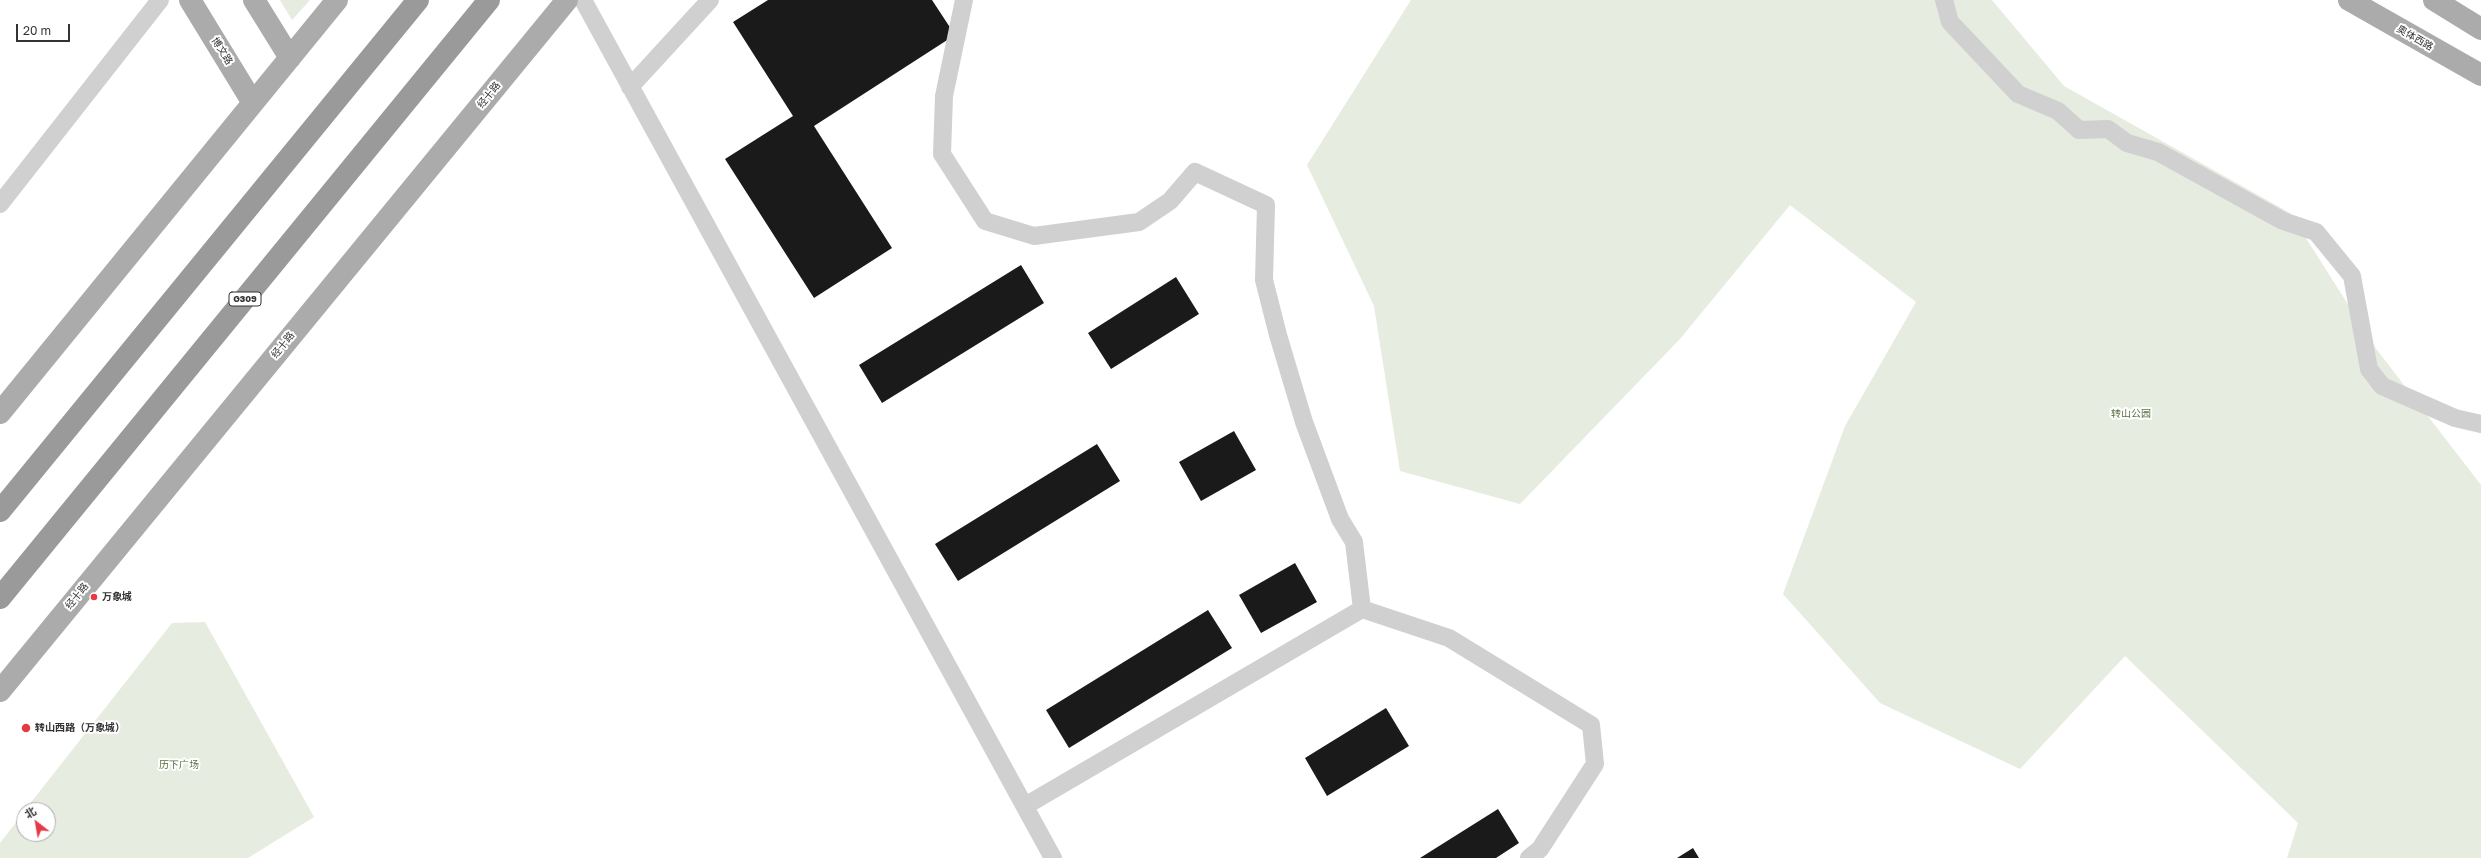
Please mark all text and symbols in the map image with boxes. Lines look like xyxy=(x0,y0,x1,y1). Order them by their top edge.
scale bar xyxy=(18,16,72,42)
text: 20 m xyxy=(23,23,51,38)
street label: 奥体西路 xyxy=(2395,23,2435,53)
street label: 博文路 xyxy=(209,35,235,67)
street label: 经十路 xyxy=(475,80,503,110)
road number: G309 xyxy=(229,292,261,306)
street label: 经十路 xyxy=(269,330,297,360)
park label: 转山公园 xyxy=(2111,408,2151,420)
street label: 经十路 xyxy=(63,581,91,611)
place label: 万象城 xyxy=(102,591,132,603)
marker: 万象城 xyxy=(89,592,99,602)
marker: 转山西路（万象城） xyxy=(20,722,32,734)
place label: 转山西路（万象城） xyxy=(35,722,125,734)
park label: 历下广场 xyxy=(159,759,199,771)
north arrow xyxy=(16,802,56,842)
text: 北 xyxy=(22,804,38,821)

